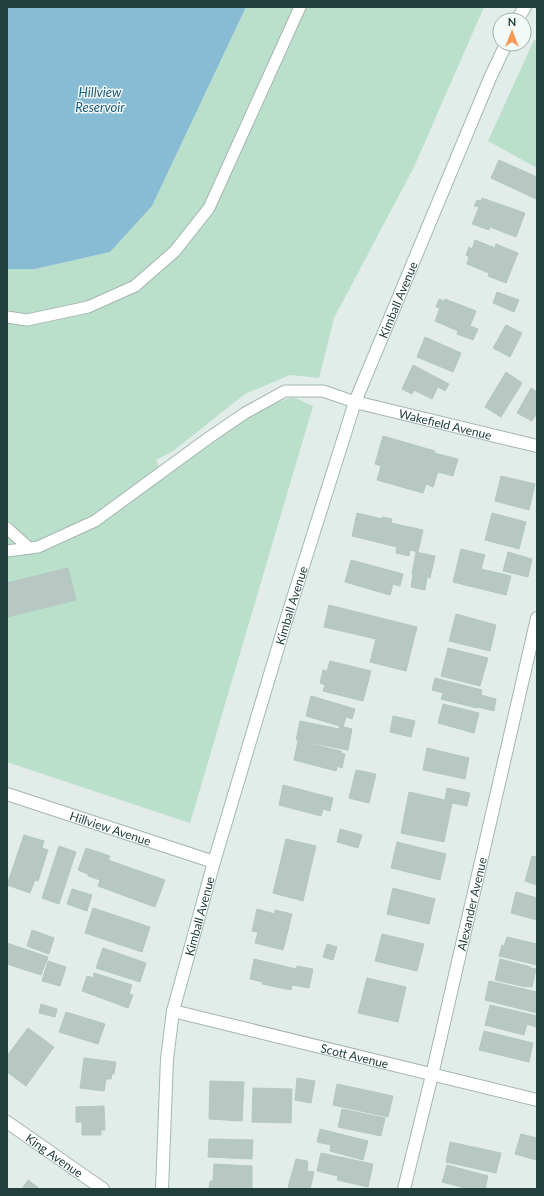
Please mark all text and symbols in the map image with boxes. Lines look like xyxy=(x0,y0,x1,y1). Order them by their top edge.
north arrow xyxy=(492,12,532,52)
text: N xyxy=(508,15,516,28)
water label: Hillview Reservoir xyxy=(75,84,125,115)
street label: Kimball Avenue xyxy=(375,259,420,340)
street label: Wakefield Avenue xyxy=(397,405,493,442)
street label: Kimball Avenue xyxy=(272,564,310,646)
street label: Hillview Avenue xyxy=(68,808,153,848)
street label: Alexander Avenue xyxy=(453,856,489,952)
street label: Kimball Avenue xyxy=(181,875,217,957)
street label: Scott Avenue xyxy=(319,1040,390,1071)
street label: King Avenue xyxy=(23,1130,86,1180)

